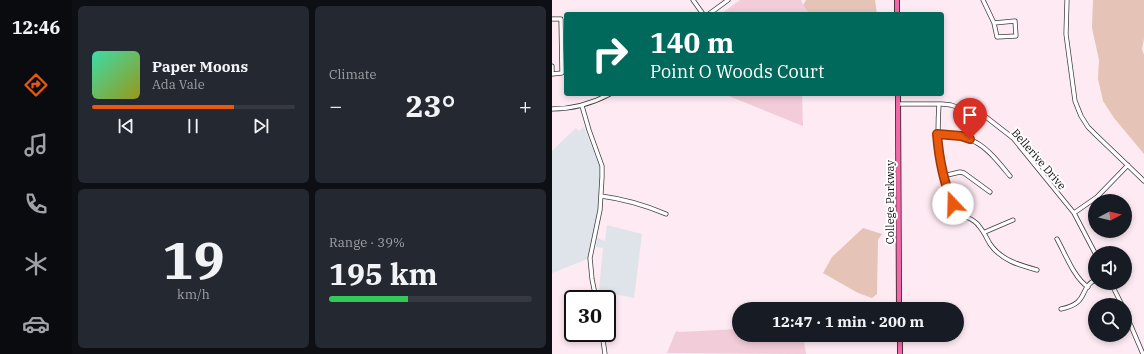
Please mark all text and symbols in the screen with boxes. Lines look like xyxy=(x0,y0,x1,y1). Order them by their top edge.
text: 12:46 xyxy=(12,16,60,39)
text: 140 m xyxy=(650,24,734,61)
icon: right xyxy=(584,28,636,80)
text: Paper Moons xyxy=(152,57,248,76)
text: Point O Woods Court xyxy=(650,60,824,83)
text: Climate xyxy=(329,66,376,83)
icon: directions xyxy=(22,71,50,99)
text: Ada Vale xyxy=(152,76,205,93)
text: 23° xyxy=(405,86,456,125)
text: − xyxy=(329,91,342,120)
text: + xyxy=(519,91,532,120)
pin xyxy=(953,98,987,139)
icon: arrive xyxy=(959,104,981,126)
icon: previous xyxy=(115,115,137,137)
icon: pause xyxy=(182,115,204,137)
icon: next xyxy=(250,115,272,137)
street label: Bellerive Drive xyxy=(1009,126,1069,192)
icon: music xyxy=(22,131,50,159)
street label: College Parkway xyxy=(883,160,897,244)
position arrow xyxy=(932,183,974,225)
icon: phone xyxy=(22,190,50,218)
north arrow xyxy=(1088,194,1132,238)
map controls xyxy=(1088,194,1132,342)
text: 19 xyxy=(162,226,225,293)
text: Range · 39% xyxy=(329,234,405,251)
button: sound xyxy=(1088,246,1132,290)
icon: climate xyxy=(22,250,50,278)
text: 195 km xyxy=(329,254,438,293)
text: km/h xyxy=(177,286,210,303)
speed limit sign: 30 xyxy=(564,290,616,342)
button: search xyxy=(1088,298,1132,342)
icon: car xyxy=(22,310,50,338)
text: 12:47 · 1 min · 200 m xyxy=(772,312,924,331)

